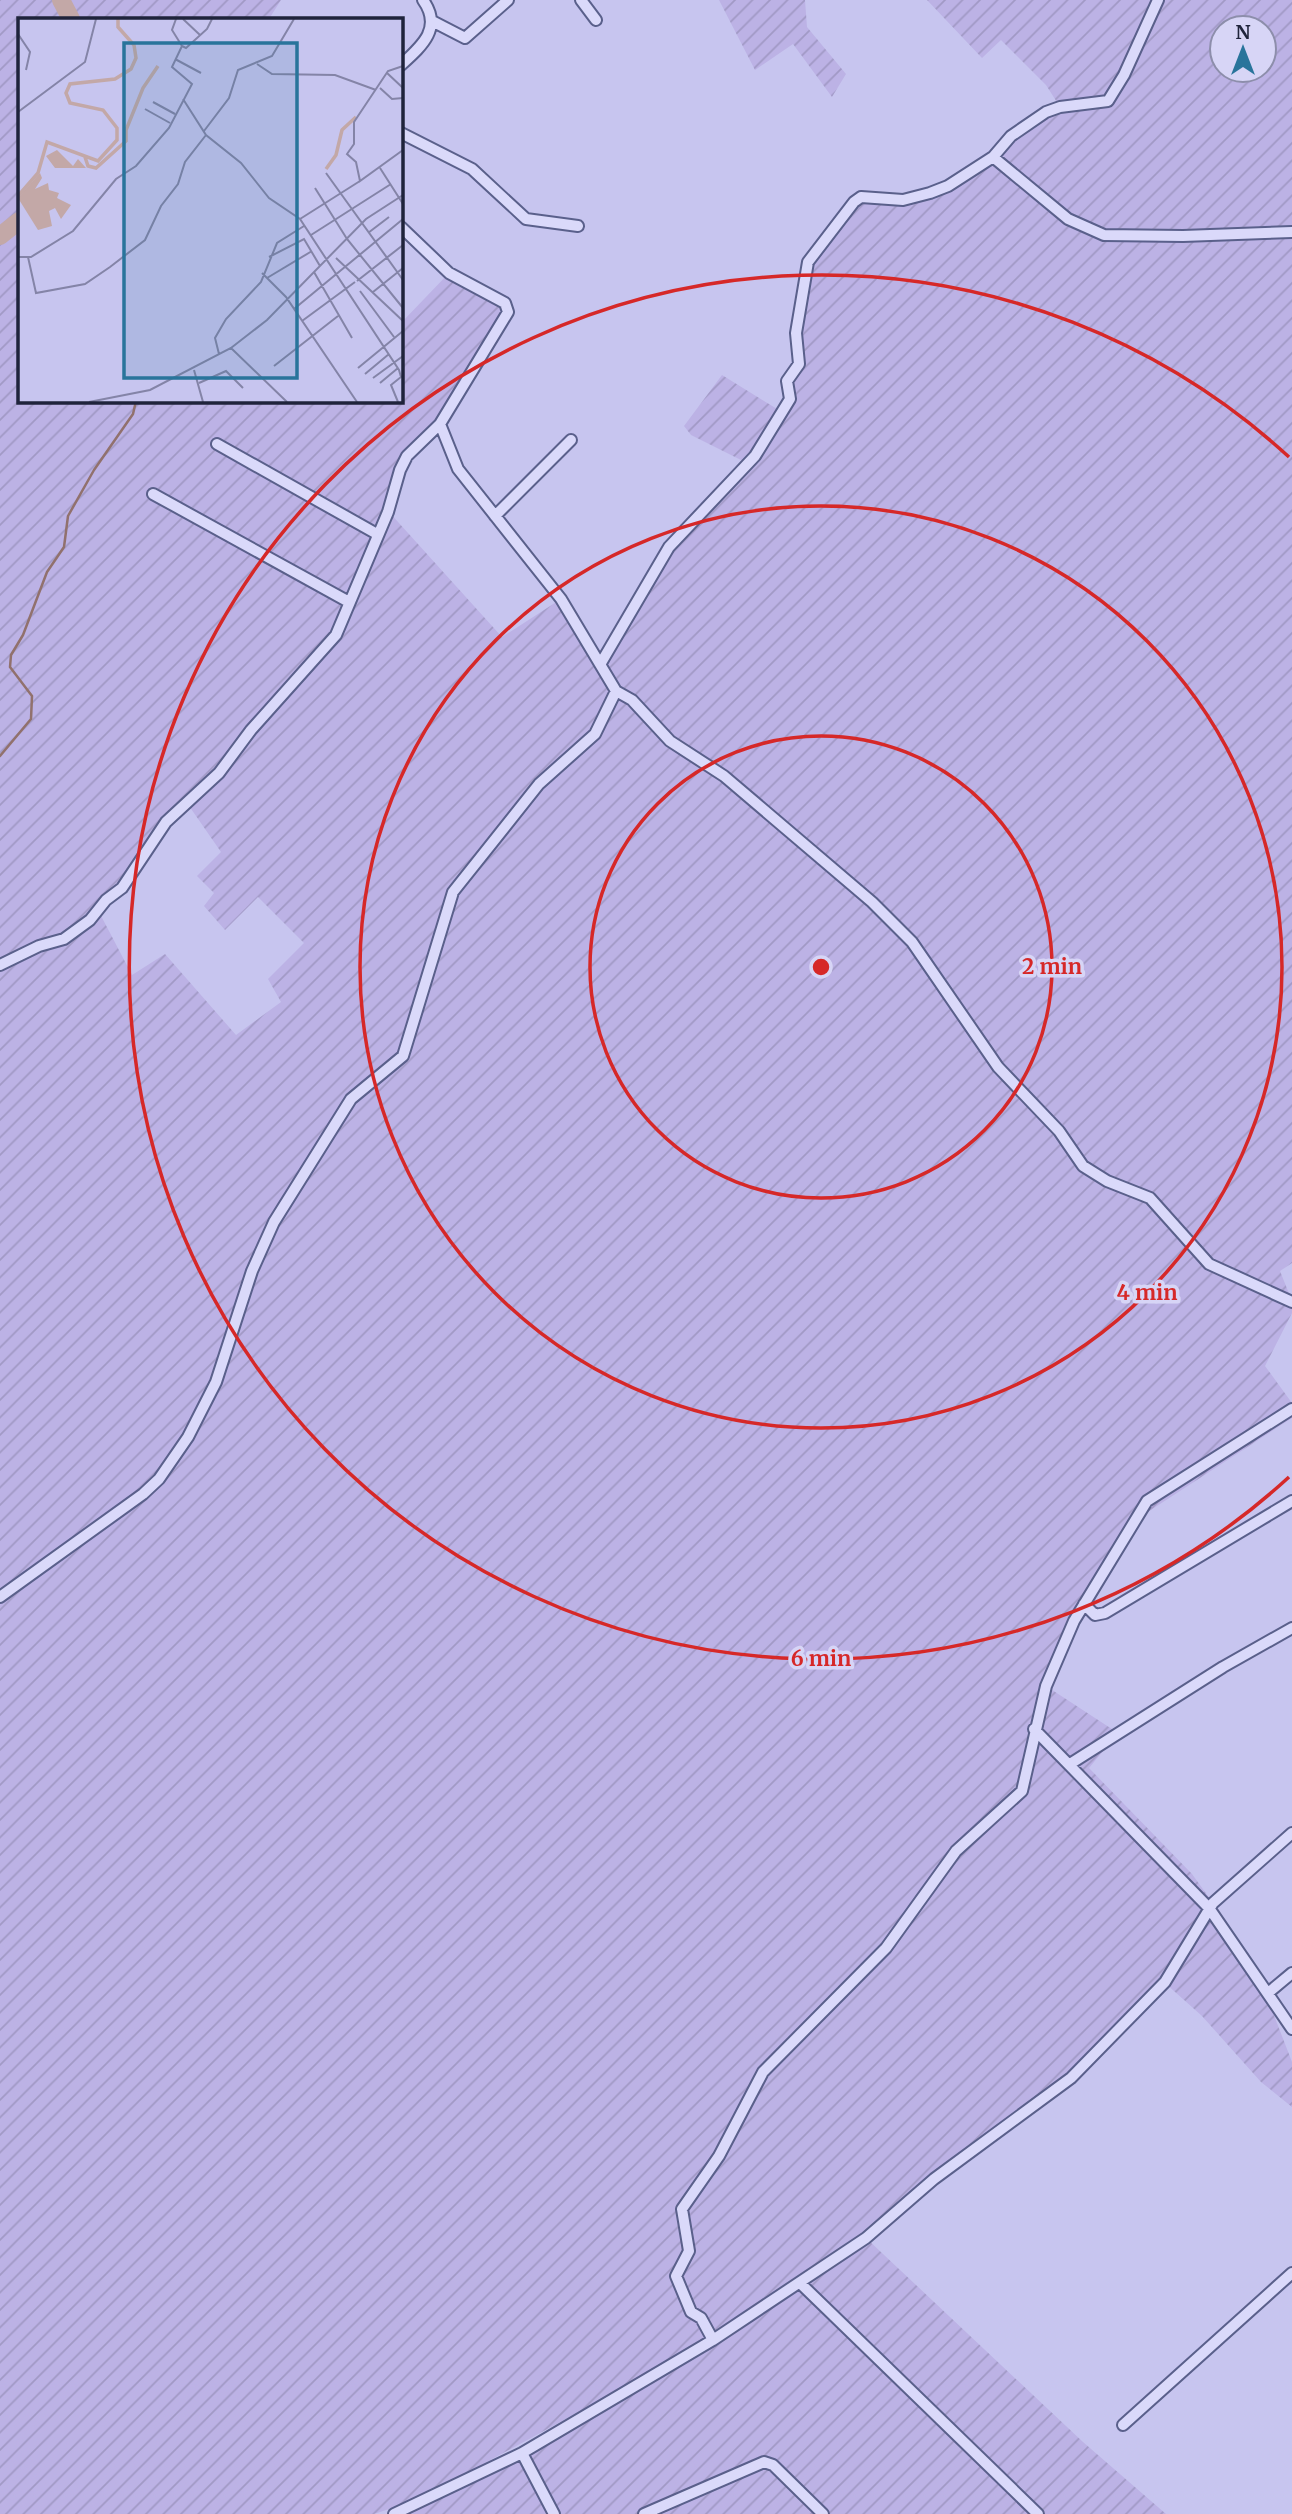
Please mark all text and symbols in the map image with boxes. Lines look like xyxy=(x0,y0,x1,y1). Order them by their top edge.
north arrow xyxy=(1208,14,1278,84)
inset map xyxy=(18,18,402,402)
text: N xyxy=(1235,20,1251,44)
text: 2 min xyxy=(1022,953,1082,980)
centre of rings xyxy=(809,955,833,979)
text: 4 min xyxy=(1117,1279,1177,1306)
text: 6 min xyxy=(791,1645,851,1672)

